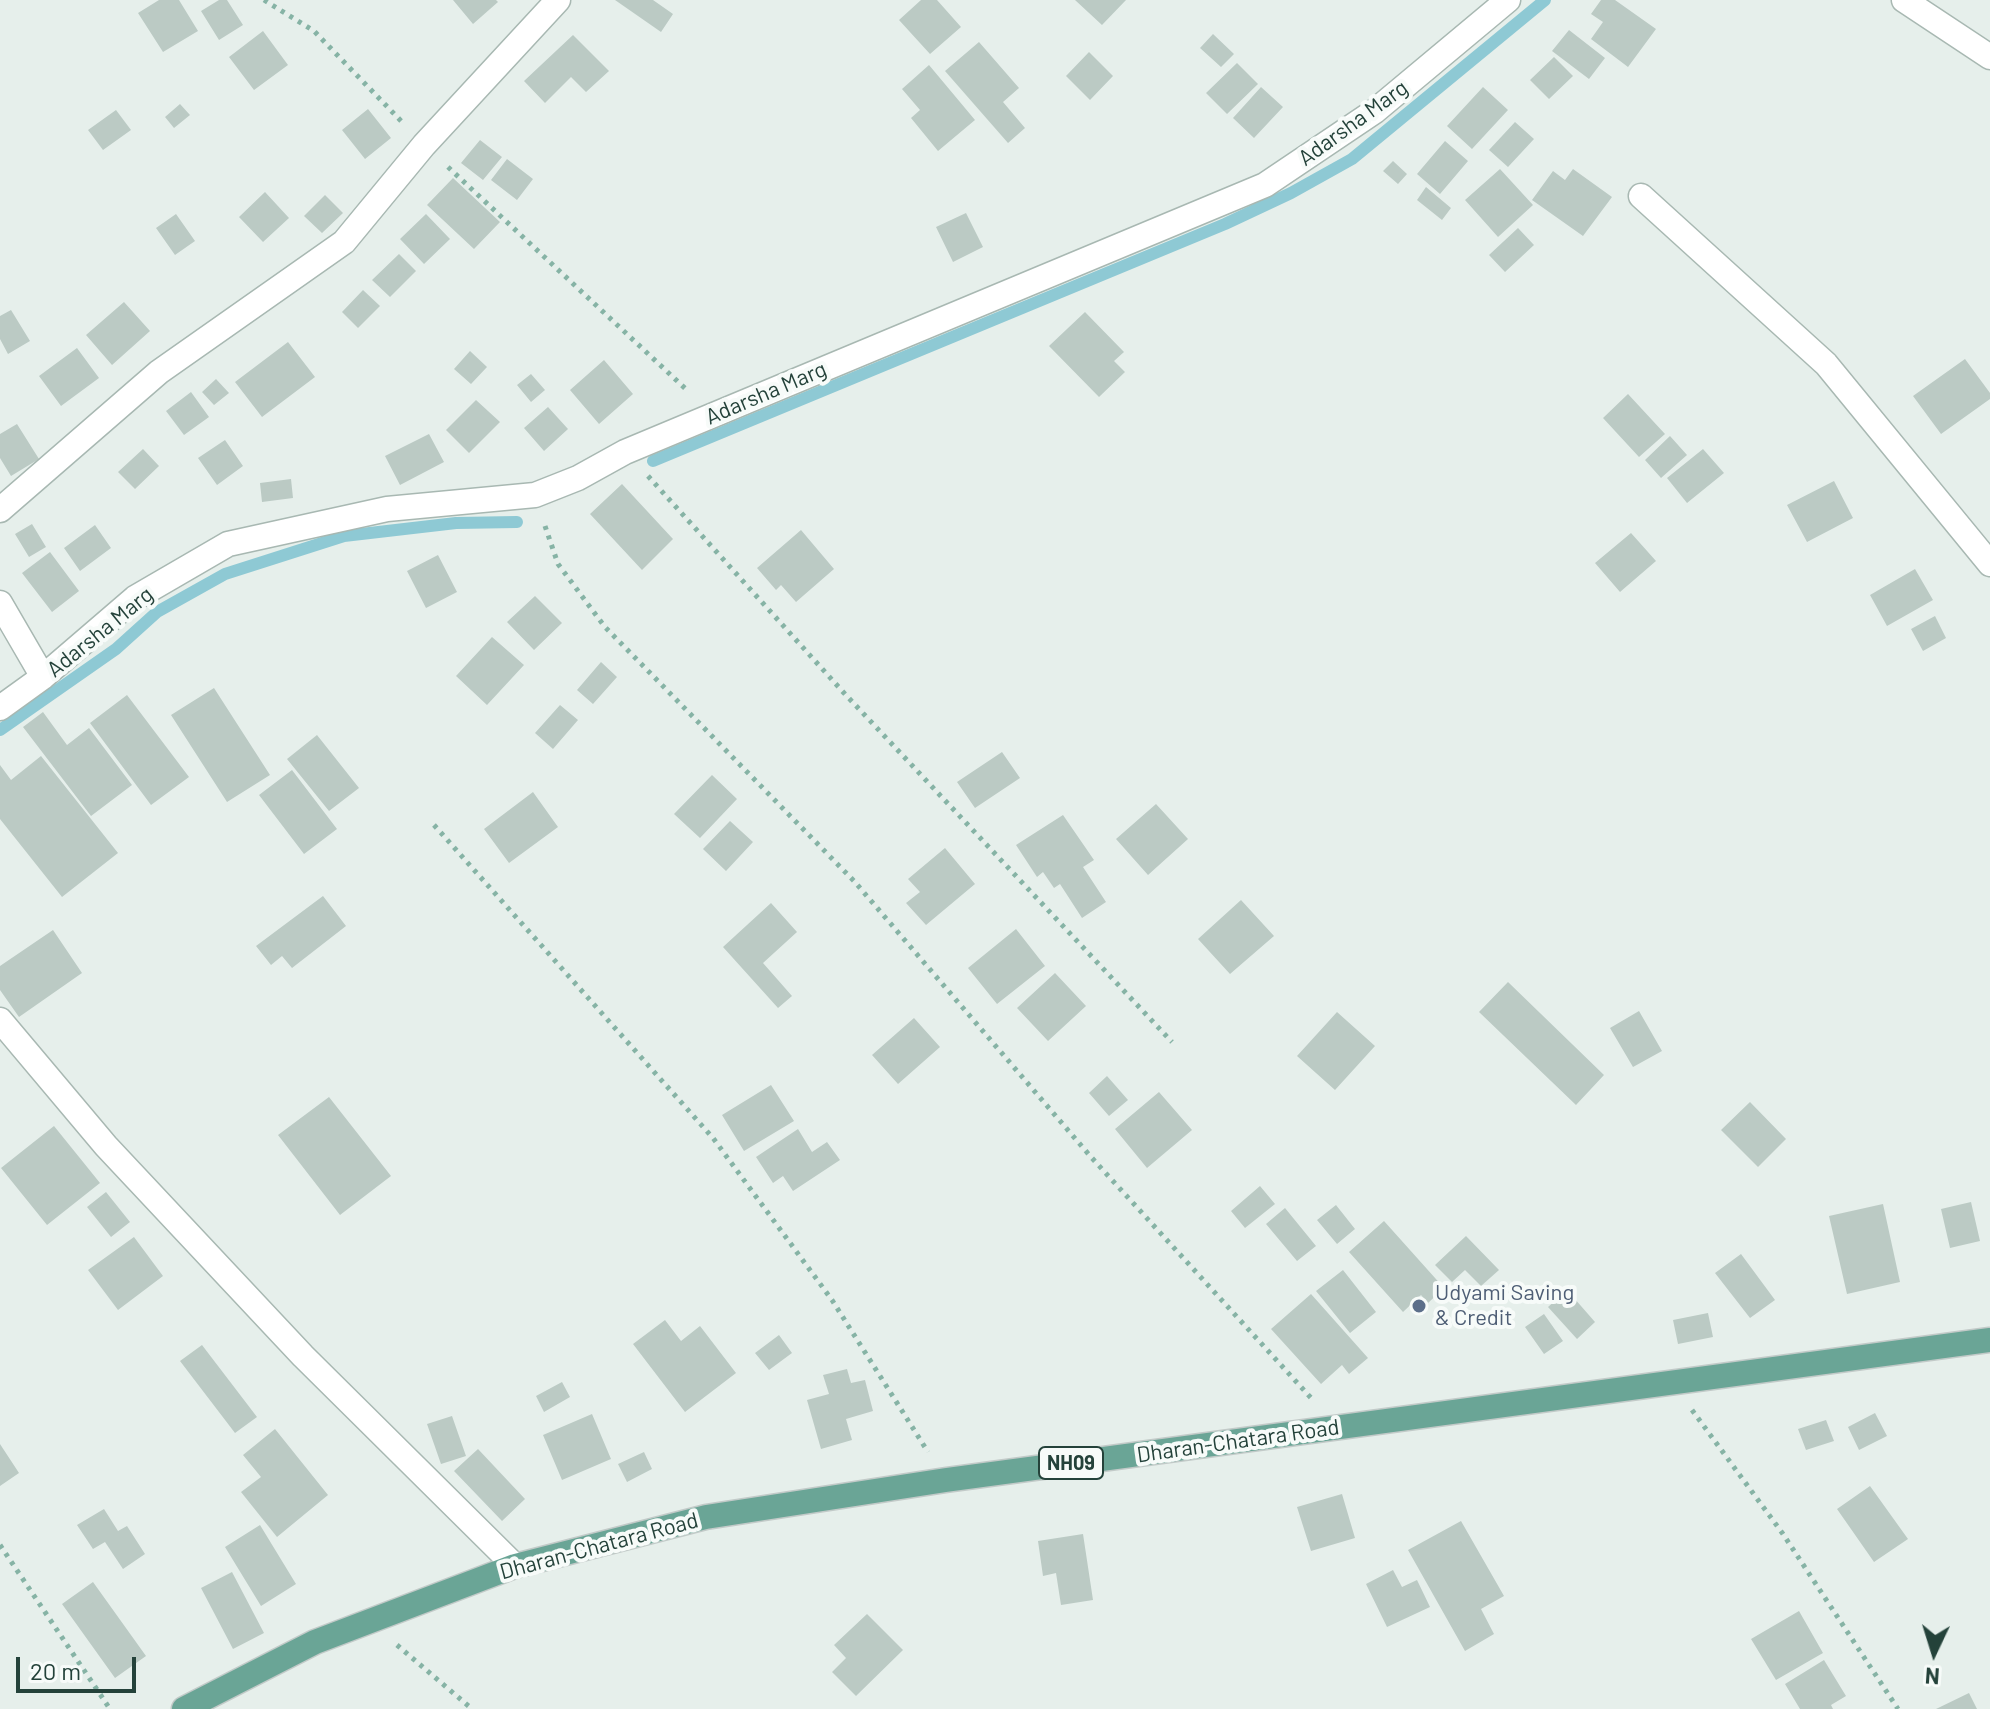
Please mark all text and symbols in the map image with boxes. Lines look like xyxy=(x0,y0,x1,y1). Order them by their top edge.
street label: Adarsha Marg xyxy=(1293,74,1413,172)
street label: Adarsha Marg xyxy=(702,356,830,430)
street label: Adarsha Marg xyxy=(42,581,158,683)
place label: Udyami Saving & Credit xyxy=(1435,1280,1574,1332)
marker: Udyami Saving & Credit xyxy=(1410,1297,1428,1315)
street label: Dharan-Chatara Road xyxy=(1135,1414,1341,1468)
road number: NH09 xyxy=(1039,1447,1103,1479)
street label: Dharan-Chatara Road xyxy=(497,1507,701,1585)
north arrow xyxy=(1894,1613,1974,1693)
scale bar xyxy=(20,1641,140,1691)
text: 20 m xyxy=(30,1656,81,1685)
text: N xyxy=(1924,1663,1941,1690)

